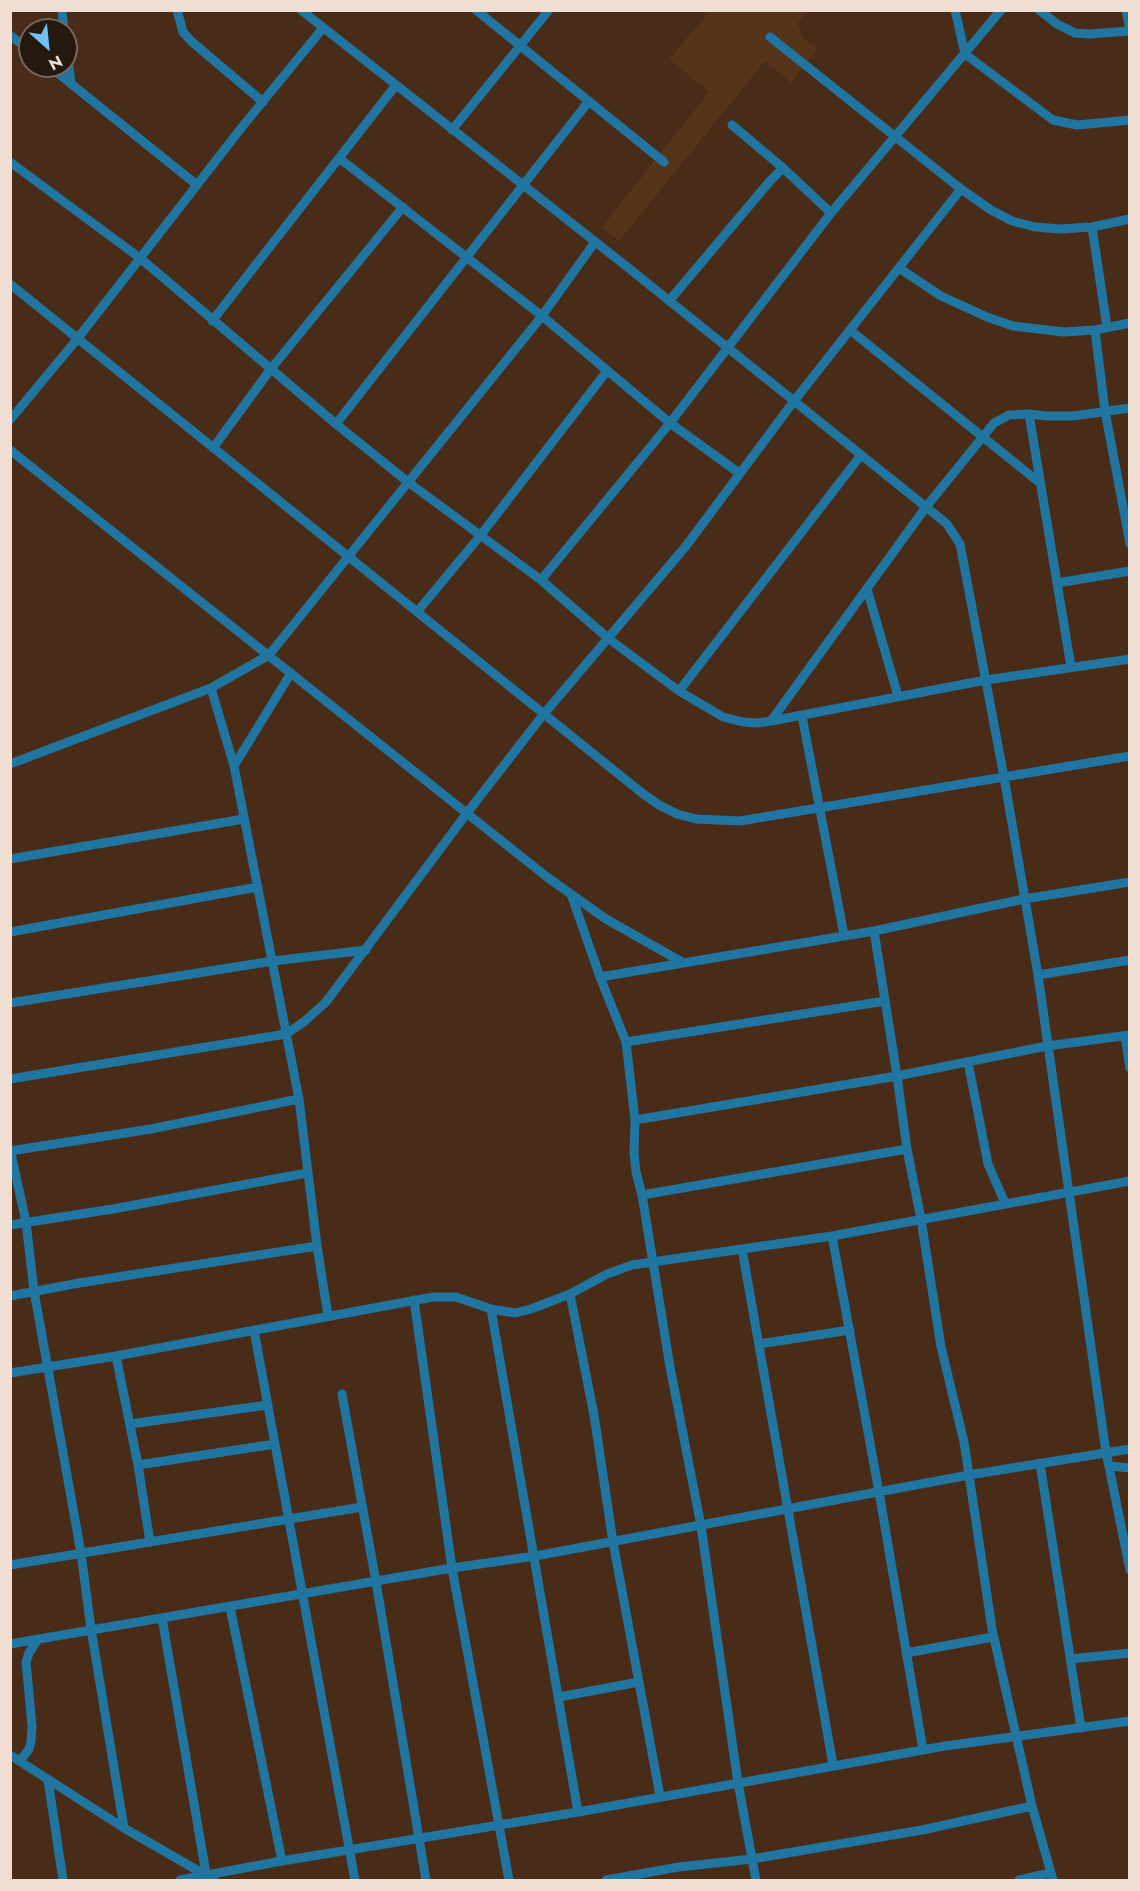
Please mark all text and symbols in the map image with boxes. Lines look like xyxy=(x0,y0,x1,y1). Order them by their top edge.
north arrow xyxy=(18,18,78,78)
text: N xyxy=(45,50,66,76)

